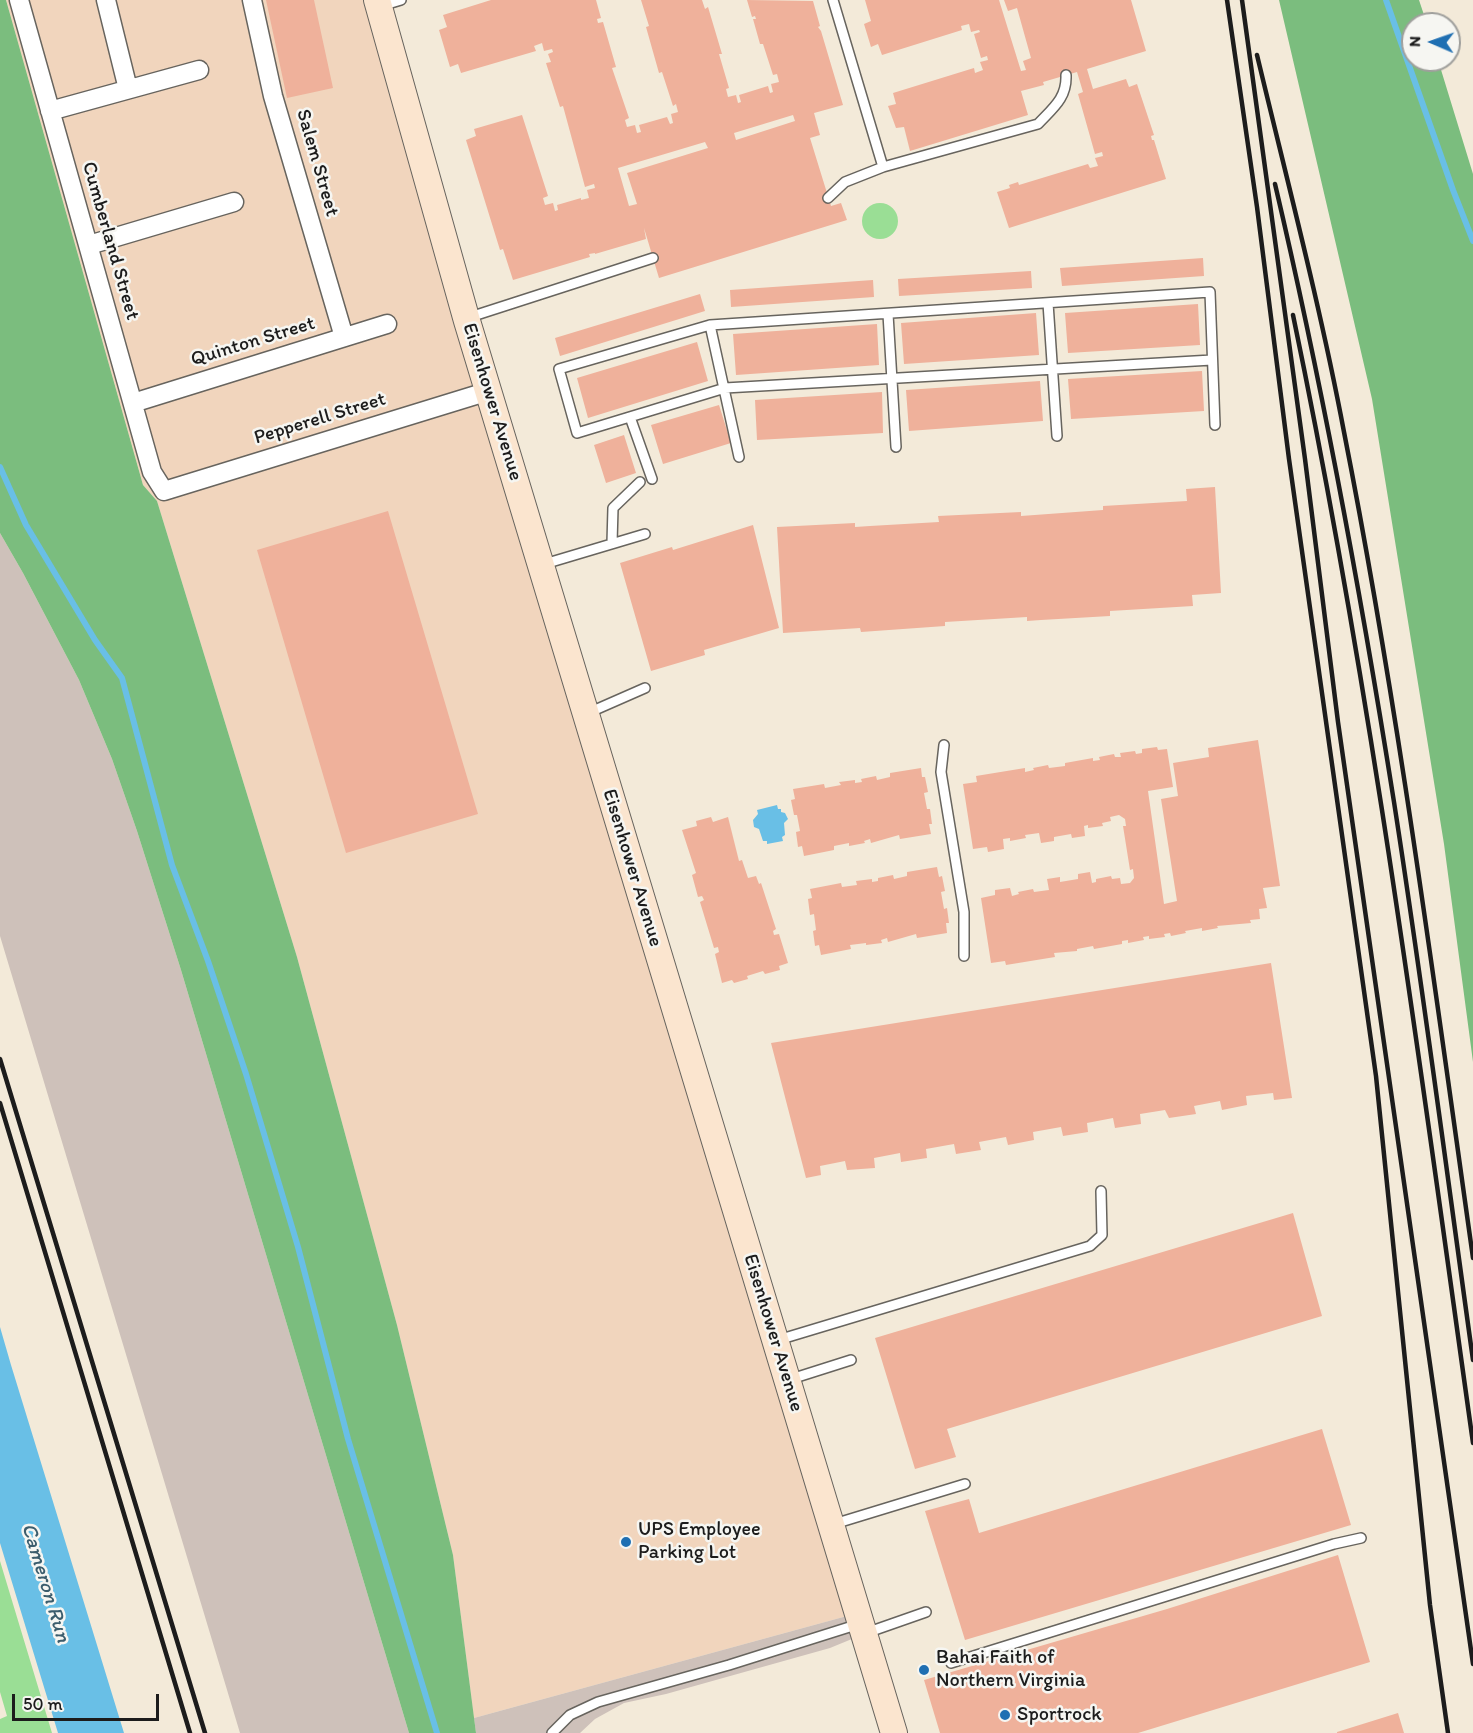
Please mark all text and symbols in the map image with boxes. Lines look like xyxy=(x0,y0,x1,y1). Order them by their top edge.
north arrow xyxy=(1401,12,1461,72)
text: N xyxy=(1405,36,1424,47)
street label: Salem Street xyxy=(290,107,344,219)
street label: Cumberland Street xyxy=(76,159,144,323)
street label: Quinton Street xyxy=(188,312,318,372)
street label: Eisenhower Avenue xyxy=(457,320,527,484)
street label: Pepperell Street xyxy=(251,388,389,450)
street label: Eisenhower Avenue xyxy=(597,786,667,950)
street label: Eisenhower Avenue xyxy=(738,1251,808,1415)
place label: UPS Employee Parking Lot xyxy=(638,1518,761,1565)
water label: Cameron Run xyxy=(15,1520,75,1646)
marker: UPS Employee Parking Lot xyxy=(619,1535,633,1549)
place label: Bahai Faith of Northern Virginia xyxy=(936,1646,1085,1693)
marker: Bahai Faith of Northern Virginia xyxy=(917,1663,931,1677)
scale bar xyxy=(15,1682,162,1720)
text: 50 m xyxy=(23,1693,63,1715)
place label: Sportrock xyxy=(1017,1703,1102,1727)
marker: Sportrock xyxy=(998,1708,1012,1722)

